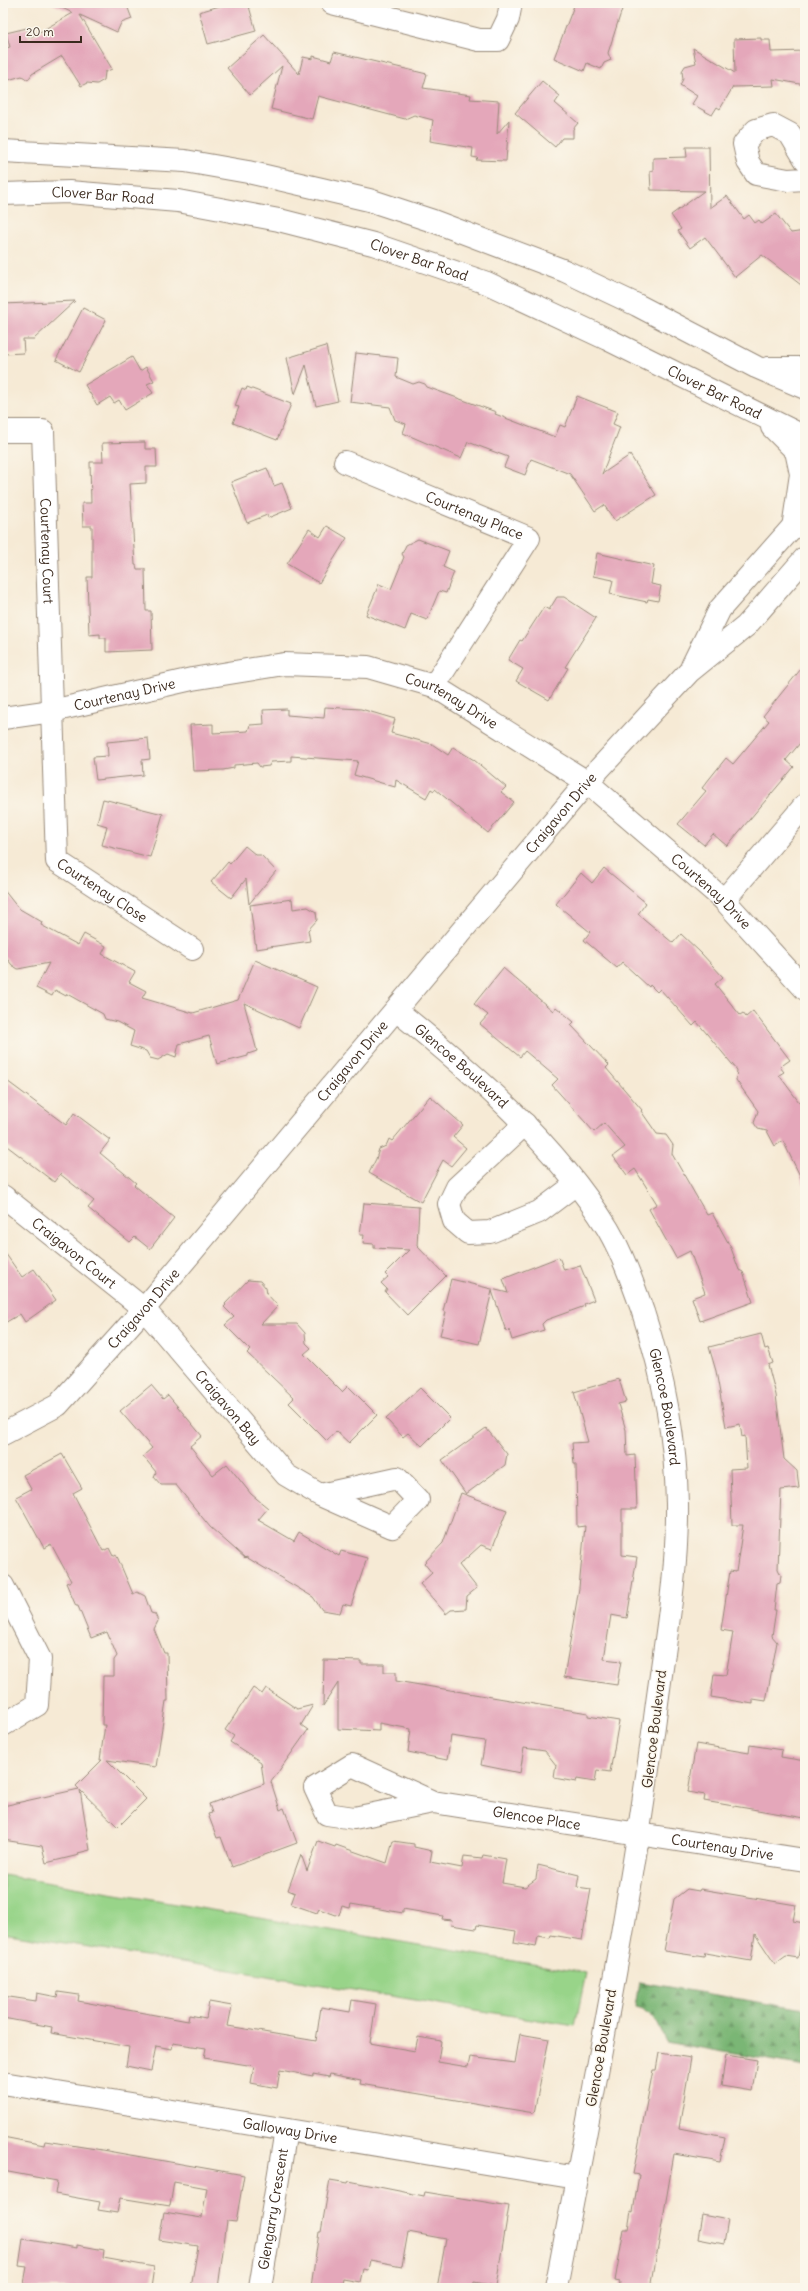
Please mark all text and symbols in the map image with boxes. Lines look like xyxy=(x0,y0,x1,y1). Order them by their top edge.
scale bar xyxy=(20,18,81,44)
text: 20 m xyxy=(26,24,54,39)
street label: Clover Bar Road xyxy=(51,183,155,208)
street label: Clover Bar Road xyxy=(368,235,471,285)
street label: Clover Bar Road xyxy=(664,361,764,423)
street label: Courtenay Place xyxy=(423,487,526,544)
street label: Courtenay Court xyxy=(36,498,58,604)
street label: Courtenay Drive xyxy=(403,669,501,733)
street label: Courtenay Drive xyxy=(72,674,177,715)
street label: Craigavon Drive xyxy=(522,769,600,857)
street label: Courtenay Drive xyxy=(667,849,755,933)
street label: Courtenay Close xyxy=(53,854,151,926)
street label: Craigavon Drive xyxy=(313,1017,392,1105)
street label: Glencoe Boulevard xyxy=(411,1020,512,1112)
street label: Craigavon Court xyxy=(28,1214,120,1292)
street label: Craigavon Drive xyxy=(104,1265,183,1353)
street label: Glencoe Boulevard xyxy=(645,1346,684,1466)
street label: Craigavon Bay xyxy=(191,1366,265,1448)
street label: Glencoe Boulevard xyxy=(638,1669,670,1789)
street label: Glencoe Place xyxy=(491,1802,582,1834)
street label: Courtenay Drive xyxy=(670,1830,775,1864)
street label: Glencoe Boulevard xyxy=(582,1988,620,2108)
street label: Galloway Drive xyxy=(241,2114,339,2147)
street label: Glengarry Crescent xyxy=(254,2147,292,2271)

